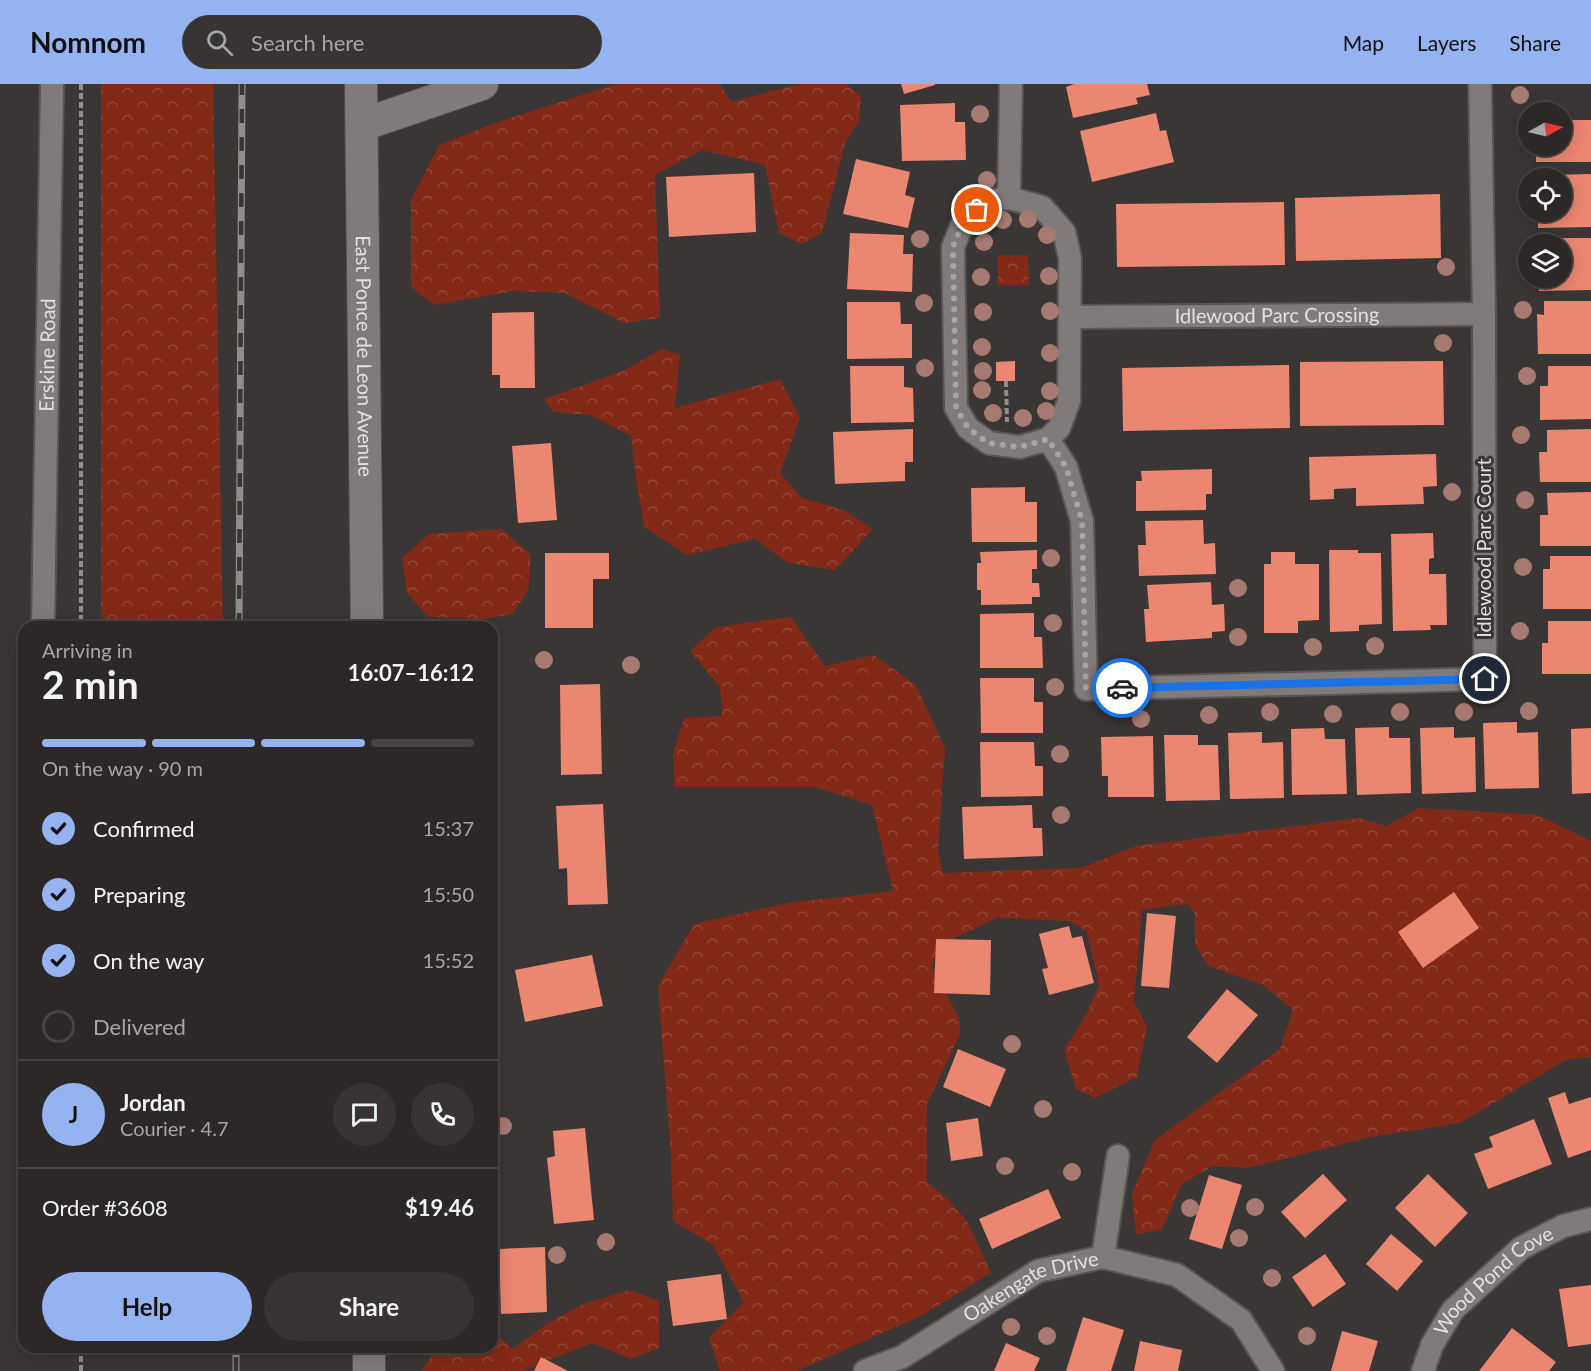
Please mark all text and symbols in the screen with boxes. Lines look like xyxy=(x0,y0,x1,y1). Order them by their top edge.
search box xyxy=(182,15,602,69)
text: Nomnom xyxy=(30,25,146,59)
icon: search xyxy=(203,26,236,59)
text: Search here xyxy=(251,29,364,56)
text: Map xyxy=(1343,30,1384,55)
text: Layers xyxy=(1417,30,1476,55)
text: Share xyxy=(1509,30,1561,55)
north arrow xyxy=(1518,102,1572,156)
map controls xyxy=(1518,102,1572,288)
button: locate xyxy=(1518,168,1572,222)
pin xyxy=(951,184,1002,235)
icon: bag xyxy=(960,193,993,226)
button: layers xyxy=(1518,234,1572,288)
street label: East Ponce de Leon Avenue xyxy=(352,235,378,477)
street label: Erskine Road xyxy=(34,298,59,412)
street label: Idlewood Parc Crossing xyxy=(1175,302,1379,327)
street label: Idlewood Parc Court xyxy=(1471,458,1495,638)
text: Arriving in xyxy=(42,638,133,662)
pin xyxy=(1459,653,1510,704)
courier xyxy=(1092,658,1152,718)
text: 16:07–16:12 xyxy=(348,659,474,686)
text: 2 min xyxy=(42,661,139,707)
icon: home xyxy=(1468,662,1501,695)
icon: car xyxy=(1106,672,1139,705)
text: On the way · 90 m xyxy=(42,756,203,780)
icon: check xyxy=(42,812,75,845)
text: Confirmed xyxy=(93,815,195,842)
text: 15:37 xyxy=(423,816,474,840)
icon: check xyxy=(42,878,75,911)
text: Preparing xyxy=(93,881,185,908)
text: 15:50 xyxy=(423,882,474,906)
icon: check xyxy=(42,944,75,977)
text: On the way xyxy=(93,947,204,974)
text: 15:52 xyxy=(423,948,474,972)
text: Delivered xyxy=(93,1013,186,1040)
button: chat xyxy=(333,1083,396,1146)
button: phone xyxy=(411,1083,474,1146)
text: Jordan xyxy=(120,1089,186,1116)
text: J xyxy=(69,1101,78,1128)
text: Courier · 4.7 xyxy=(120,1116,229,1140)
text: Order #3608 xyxy=(42,1194,168,1221)
text: $19.46 xyxy=(405,1194,474,1221)
street label: Wood Pond Cove xyxy=(1428,1220,1557,1339)
street label: Oakengate Drive xyxy=(958,1245,1100,1326)
button: Help xyxy=(42,1272,252,1341)
button: Share xyxy=(264,1272,474,1341)

